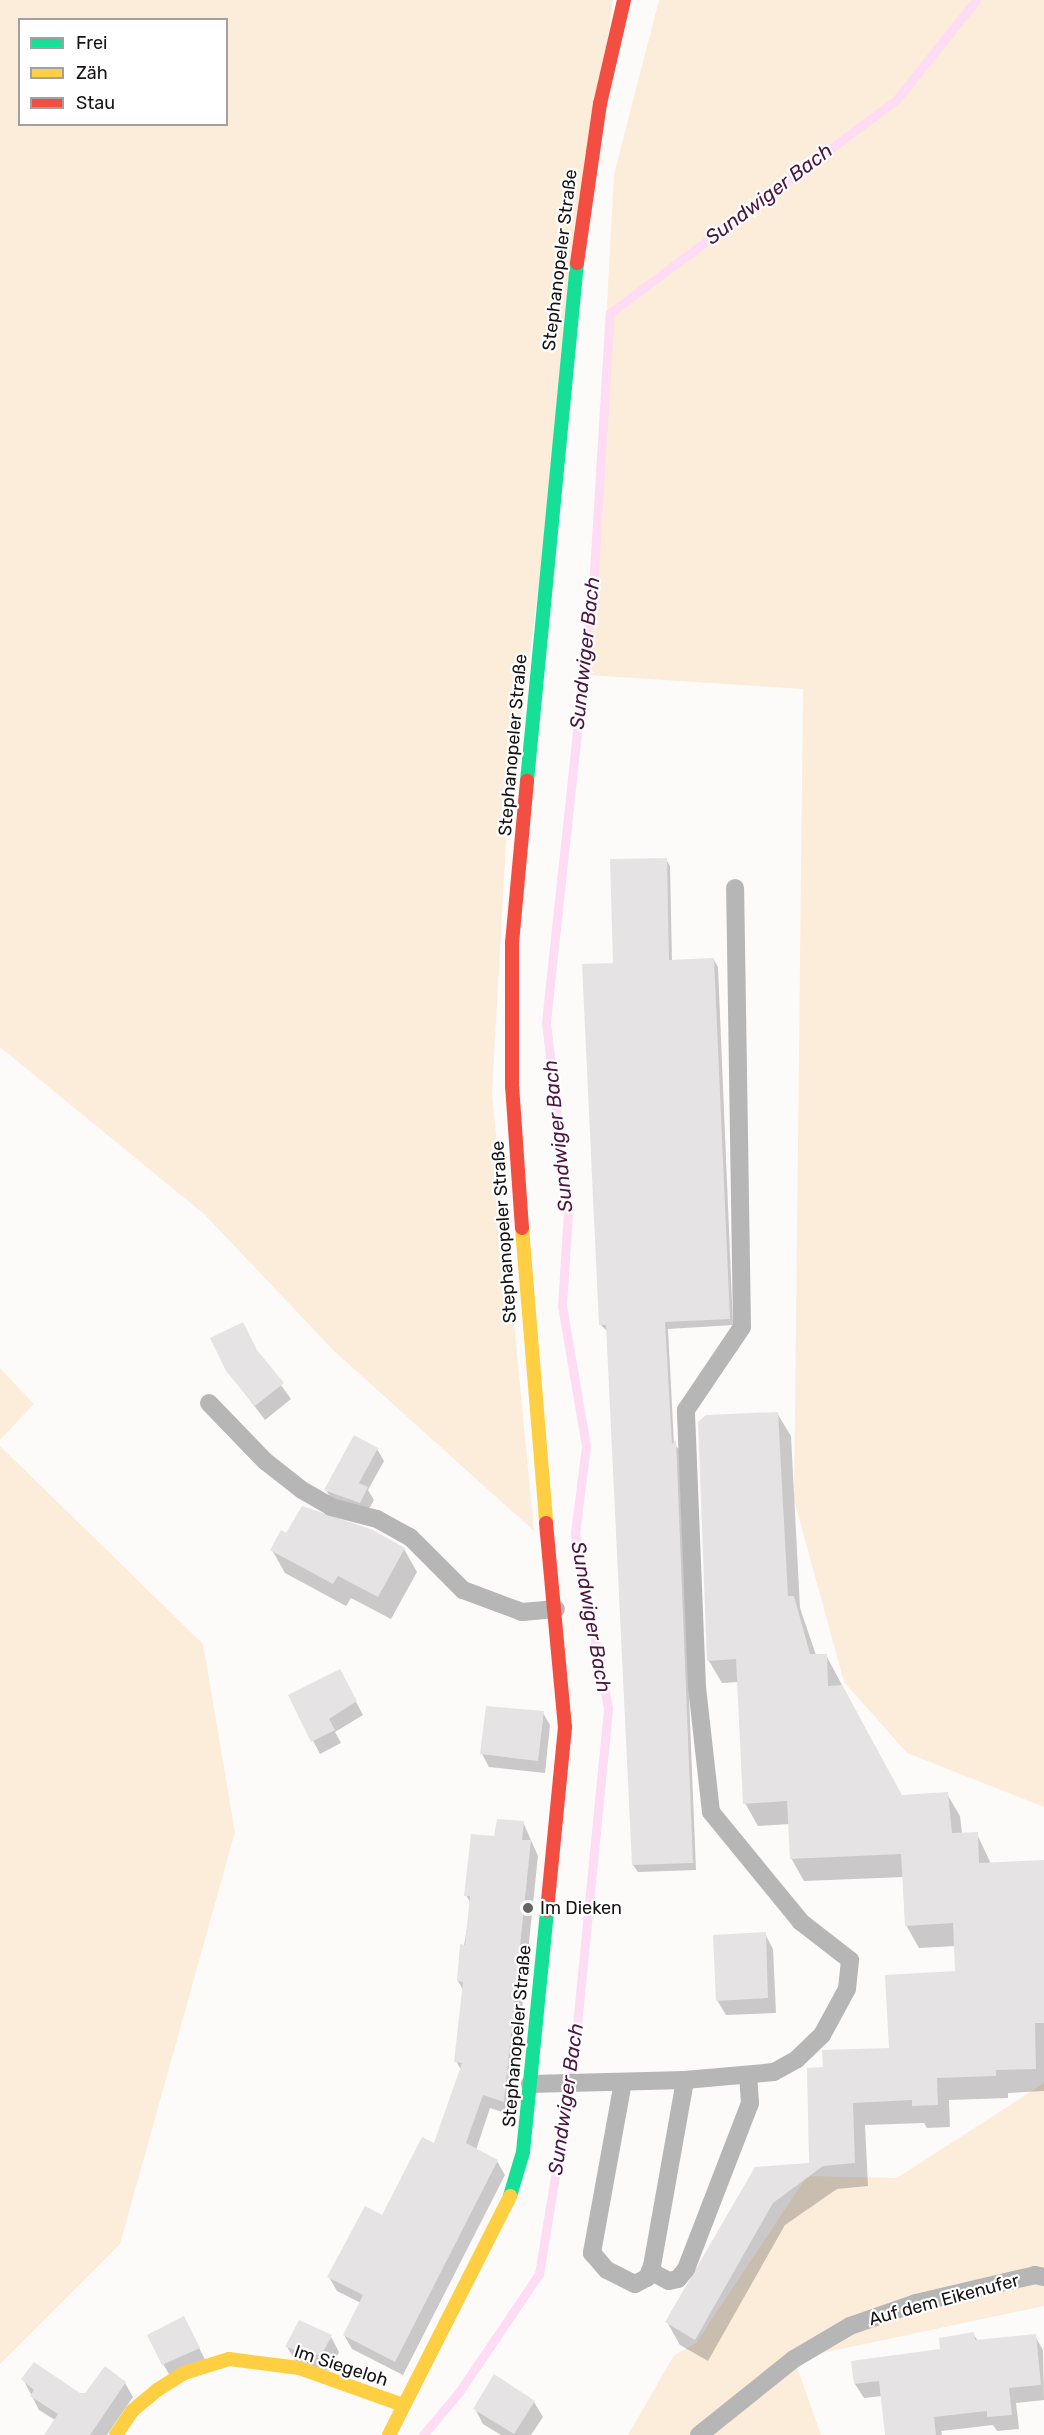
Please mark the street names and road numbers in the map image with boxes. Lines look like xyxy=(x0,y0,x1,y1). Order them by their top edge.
street label: Stephanopeler Straße xyxy=(538,168,582,352)
street label: Stephanopeler Straße xyxy=(494,653,532,837)
street label: Stephanopeler Straße xyxy=(487,1140,521,1324)
street label: Stephanopeler Straße xyxy=(498,1944,536,2128)
street label: Auf dem Eikenufer xyxy=(866,2270,1022,2330)
street label: Im Siegeloh xyxy=(291,2341,391,2391)

